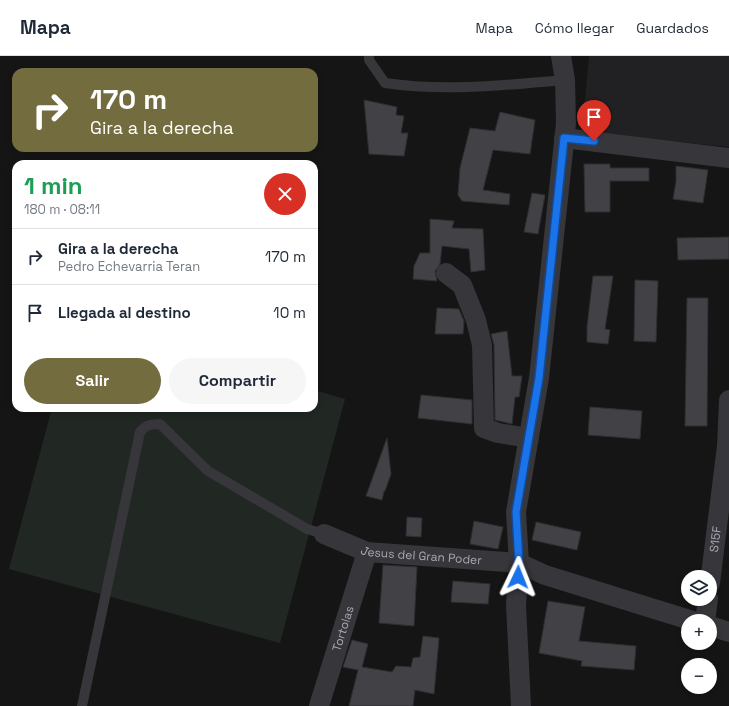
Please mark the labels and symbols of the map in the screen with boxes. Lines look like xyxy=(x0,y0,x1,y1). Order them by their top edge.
pin xyxy=(577,100,611,141)
street label: S15F xyxy=(706,525,725,553)
street label: Jesus del Gran Poder xyxy=(358,542,483,568)
position arrow xyxy=(497,556,539,598)
street label: Tortolas xyxy=(329,604,358,653)

